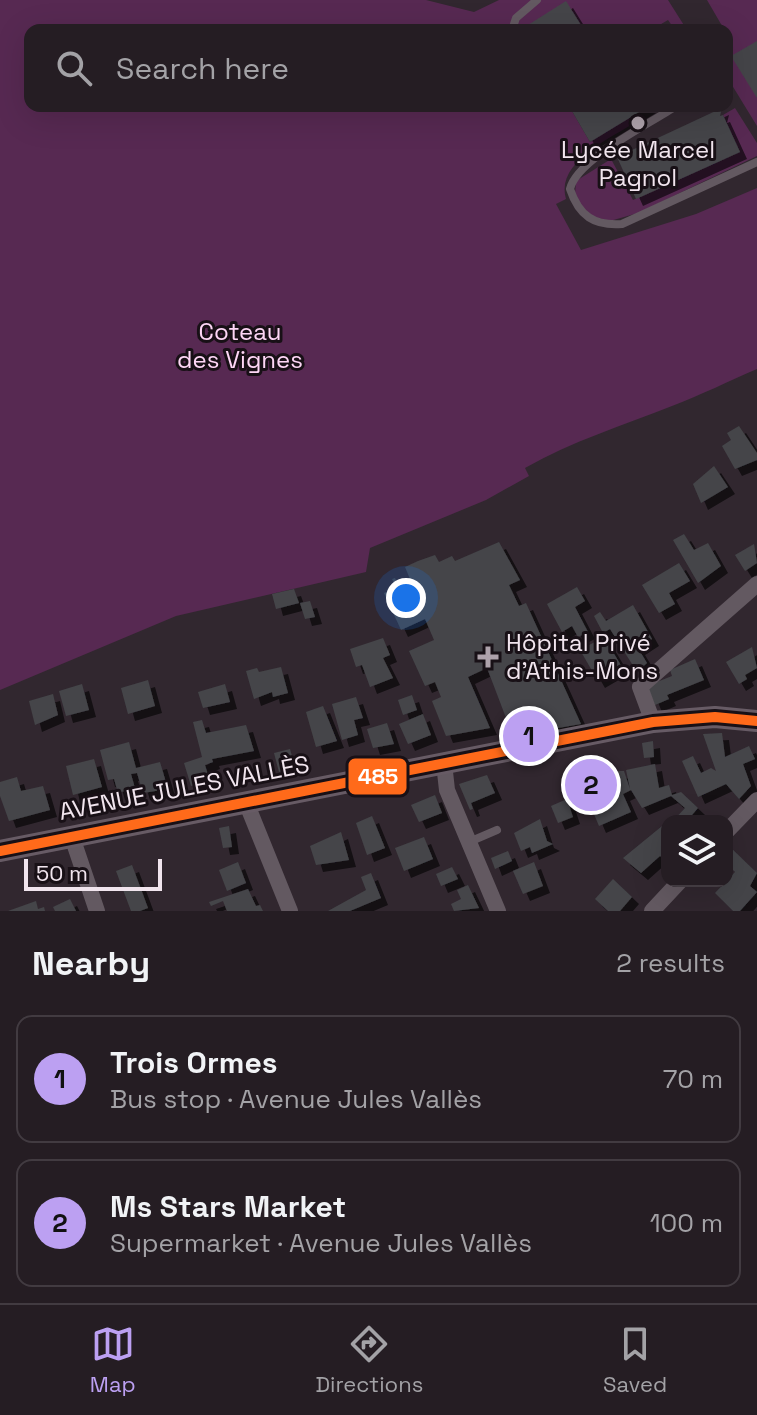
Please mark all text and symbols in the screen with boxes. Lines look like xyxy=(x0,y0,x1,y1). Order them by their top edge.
search box xyxy=(24,24,733,112)
icon: search xyxy=(52,46,96,90)
text: Search here xyxy=(116,49,289,88)
marker: Lycée Marcel Pagnol xyxy=(629,114,647,132)
place label: Lycée Marcel Pagnol xyxy=(561,134,715,193)
park label: Coteau des Vignes xyxy=(177,316,303,375)
your location xyxy=(386,578,426,618)
place label: Hôpital Privé d'Athis-Mons xyxy=(506,627,658,686)
marker: Hôpital Privé d'Athis-Mons xyxy=(477,646,499,668)
pin: 1 xyxy=(503,706,555,766)
street label: AVENUE JULES VALLÈS xyxy=(56,748,312,827)
pin: 2 xyxy=(565,755,617,815)
line badge: 485 xyxy=(347,757,408,796)
text: 485 xyxy=(358,762,398,790)
map controls xyxy=(661,815,733,887)
button: layers xyxy=(661,815,733,887)
scale bar xyxy=(24,855,162,891)
text: 50 m xyxy=(36,859,88,887)
text: Nearby xyxy=(32,942,150,985)
text: 2 results xyxy=(616,946,725,980)
text: Trois Ormes xyxy=(110,1043,277,1082)
text: 1 xyxy=(54,1062,66,1096)
text: 70 m xyxy=(663,1062,723,1096)
text: Bus stop · Avenue Jules Vallès xyxy=(110,1082,482,1116)
text: Ms Stars Market xyxy=(110,1187,346,1226)
text: 2 xyxy=(52,1206,68,1240)
text: 100 m xyxy=(650,1206,723,1240)
text: Supermarket · Avenue Jules Vallès xyxy=(110,1226,532,1260)
tab: Map xyxy=(90,1322,136,1398)
tab: Directions xyxy=(315,1322,423,1398)
tab: Saved xyxy=(603,1322,667,1398)

